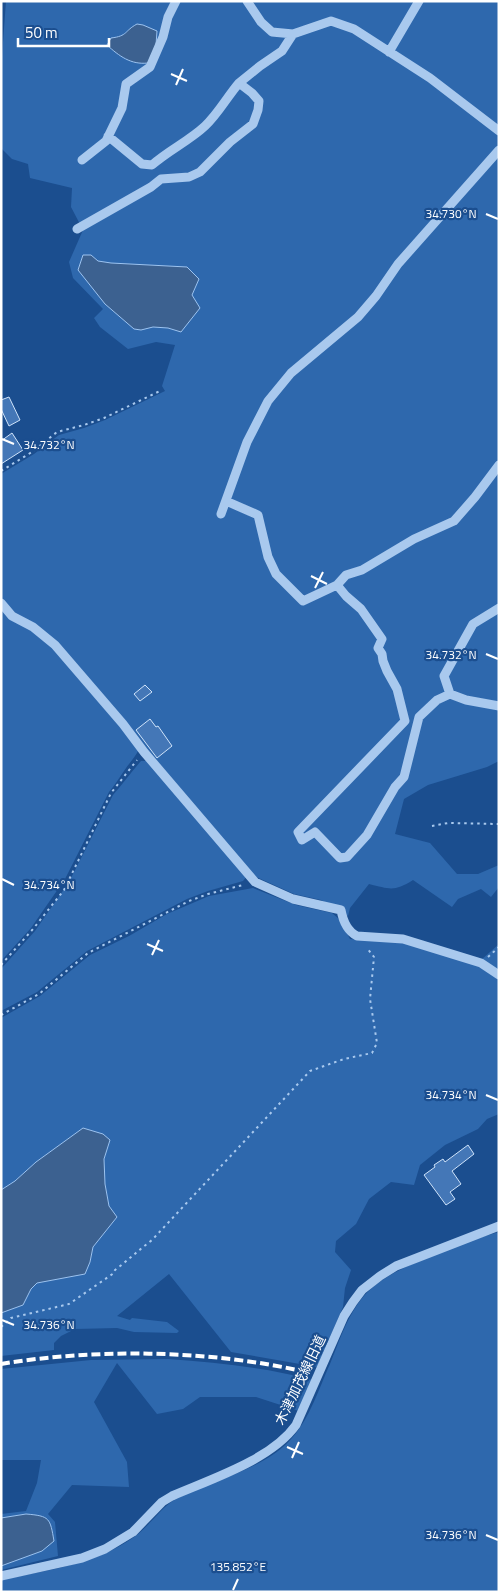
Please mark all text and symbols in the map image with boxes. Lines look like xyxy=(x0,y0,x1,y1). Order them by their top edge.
scale bar xyxy=(18,15,109,47)
text: 50 m xyxy=(25,21,58,44)
text: 34.730°N xyxy=(425,204,477,223)
text: 34.732°N xyxy=(23,435,75,454)
text: 34.732°N xyxy=(425,645,477,664)
text: 34.734°N xyxy=(23,875,75,894)
text: 34.734°N xyxy=(425,1085,477,1104)
text: 34.736°N xyxy=(23,1315,75,1334)
street label: 木津加茂線旧道 xyxy=(269,1331,330,1428)
text: 34.736°N xyxy=(425,1525,477,1544)
text: 135.852°E xyxy=(210,1557,266,1576)

